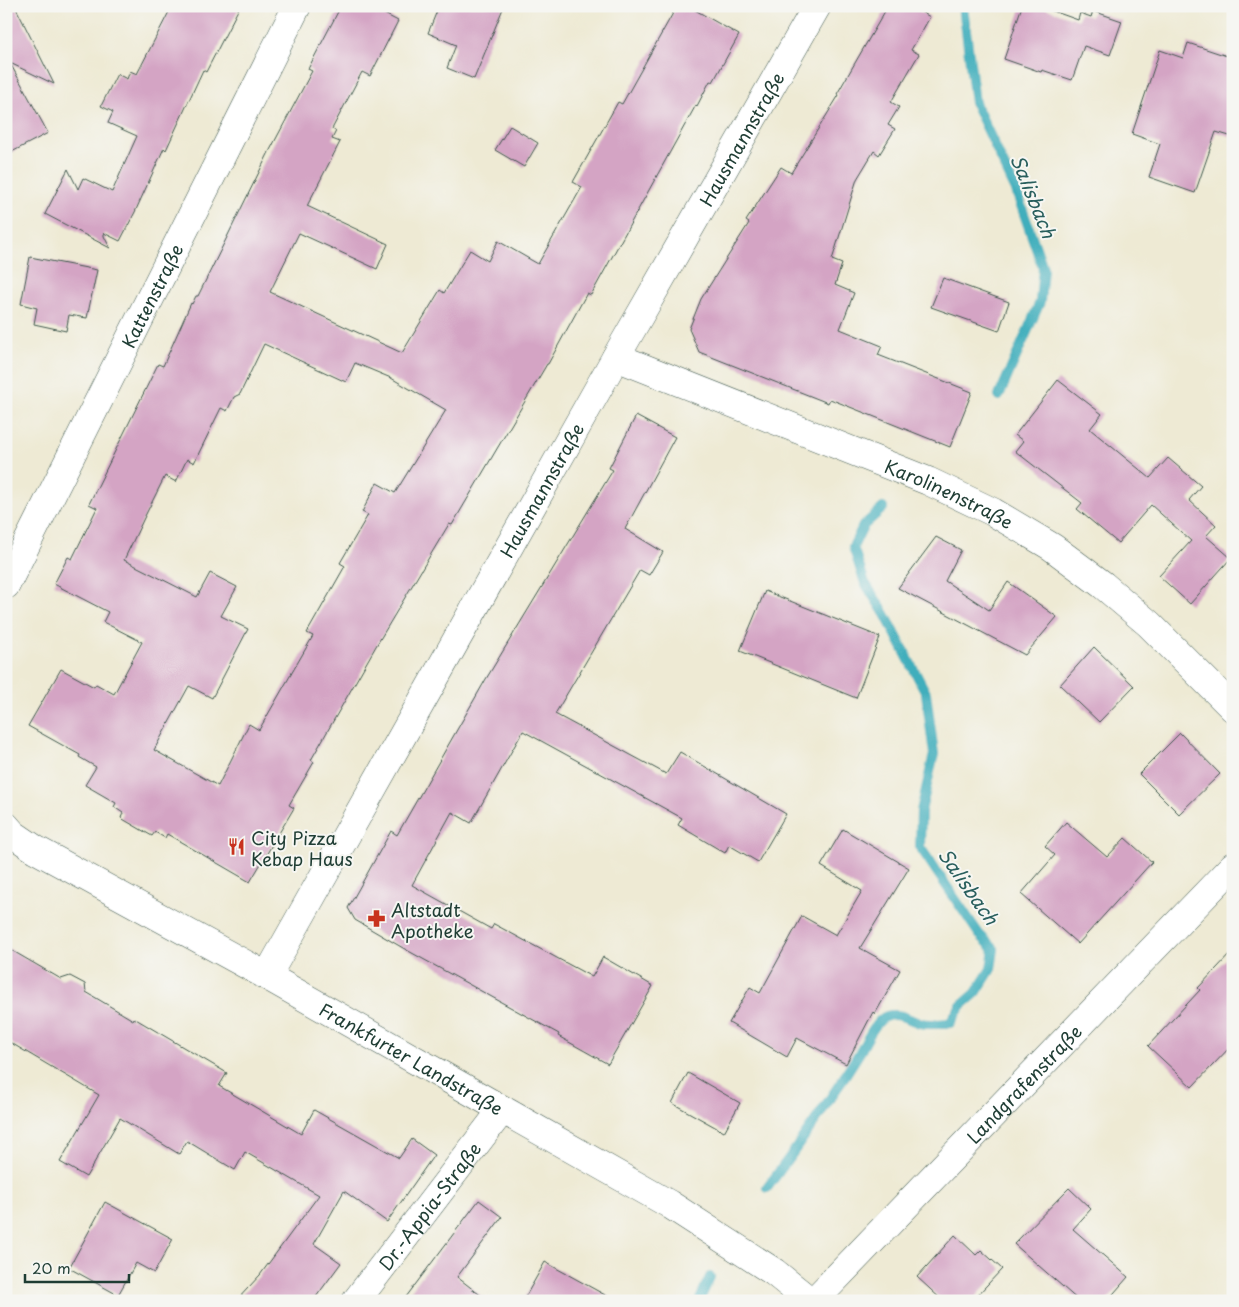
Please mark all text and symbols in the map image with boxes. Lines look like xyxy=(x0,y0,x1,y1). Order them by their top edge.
street label: Hausmannstraße xyxy=(692,67,790,211)
water label: Salisbach xyxy=(1005,150,1064,243)
street label: Kattenstraße xyxy=(114,239,189,352)
street label: Hausmannstraße xyxy=(492,418,590,562)
street label: Karolinenstraße xyxy=(881,452,1019,535)
place label: City Pizza Kebap Haus xyxy=(251,824,353,872)
restaurant icon: City Pizza Kebap Haus xyxy=(227,837,247,857)
water label: Salisbach xyxy=(932,842,1006,931)
place label: Altstadt Apotheke xyxy=(391,896,474,944)
pharmacy icon: Altstadt Apotheke xyxy=(367,909,387,929)
street label: Frankfurter Landstraße xyxy=(315,995,509,1121)
street label: Landgrafenstraße xyxy=(960,1018,1087,1149)
street label: Dr.-Appia-Straße xyxy=(371,1136,487,1275)
scale bar xyxy=(25,1252,129,1284)
text: 20 m xyxy=(32,1256,71,1279)

